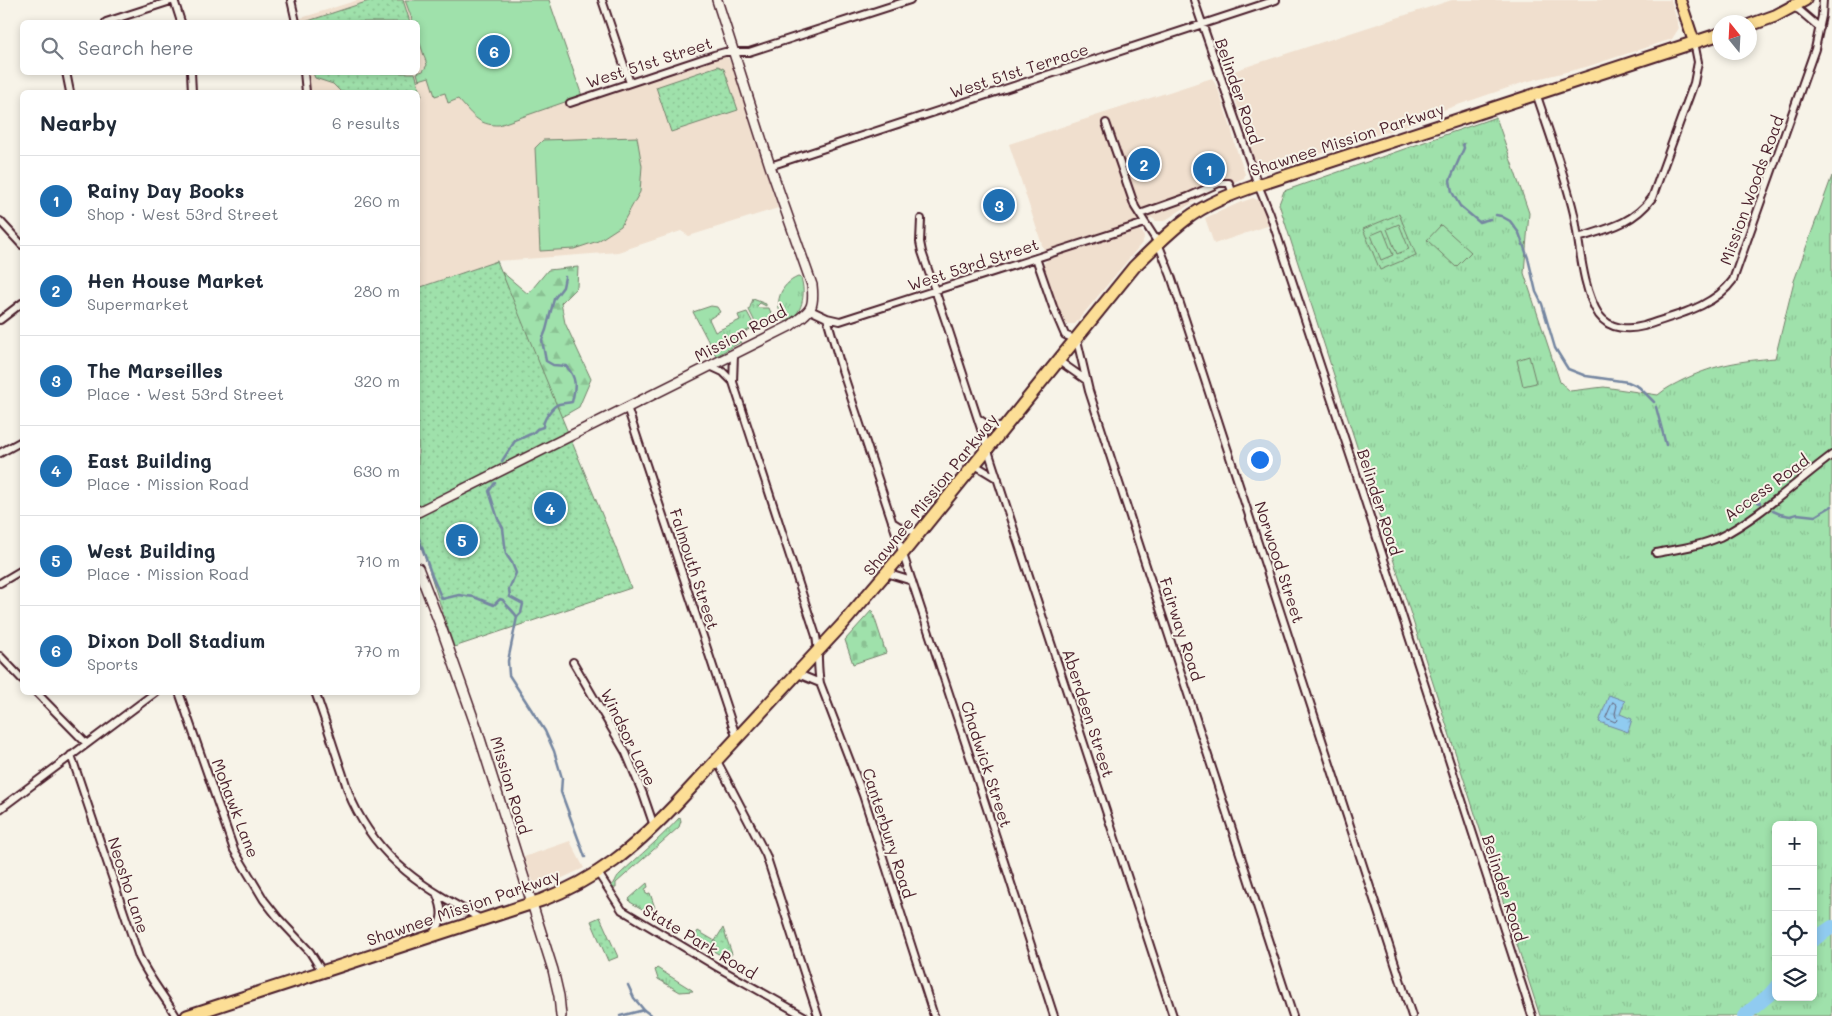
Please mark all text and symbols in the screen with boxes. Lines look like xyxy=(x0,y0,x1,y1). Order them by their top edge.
north arrow xyxy=(1712,15,1757,60)
search box xyxy=(20,20,420,75)
pin: 6 xyxy=(478,32,510,70)
street label: West 51st Street xyxy=(583,32,715,92)
icon: search xyxy=(38,34,66,62)
text: Search here xyxy=(78,35,194,60)
street label: Belinder Road xyxy=(1211,35,1267,147)
street label: West 51st Terrace xyxy=(947,38,1091,102)
street label: Shawnee Mission Parkway xyxy=(1247,98,1447,180)
text: Nearby xyxy=(40,109,117,136)
text: 6 results xyxy=(332,112,400,133)
street label: Mission Woods Road xyxy=(1714,112,1788,268)
pin: 2 xyxy=(1128,145,1160,183)
pin: 1 xyxy=(1193,150,1225,188)
text: Rainy Day Books xyxy=(87,178,244,203)
pin: 3 xyxy=(983,186,1015,224)
text: 1 xyxy=(52,190,60,211)
text: 260 m xyxy=(354,190,400,211)
text: Shop · West 53rd Street xyxy=(87,203,278,224)
street label: West 53rd Street xyxy=(905,233,1041,295)
text: Hen House Market xyxy=(87,268,264,293)
text: 2 xyxy=(52,280,60,301)
text: 280 m xyxy=(354,280,400,301)
text: Supermarket xyxy=(87,293,189,314)
street label: Mission Road xyxy=(690,300,790,366)
text: The Marseilles xyxy=(87,358,223,383)
text: 3 xyxy=(51,370,61,391)
text: 320 m xyxy=(354,370,400,391)
text: Place · West 53rd Street xyxy=(87,383,284,404)
street label: Shawnee Mission Parkway xyxy=(858,409,1002,579)
street label: Belinder Road xyxy=(1353,446,1407,558)
your location xyxy=(1247,447,1273,473)
text: East Building xyxy=(87,448,212,473)
street label: Access Road xyxy=(1719,449,1813,525)
text: 4 xyxy=(51,460,61,481)
text: 630 m xyxy=(353,460,400,481)
text: Place · Mission Road xyxy=(87,473,249,494)
pin: 4 xyxy=(534,489,566,527)
street label: Norwood Street xyxy=(1250,498,1310,626)
street label: Falmouth Street xyxy=(666,506,724,632)
pin: 5 xyxy=(446,521,478,559)
text: West Building xyxy=(87,538,215,563)
text: 5 xyxy=(51,550,61,571)
text: 710 m xyxy=(356,550,400,571)
text: Place · Mission Road xyxy=(87,563,249,584)
street label: Fairway Road xyxy=(1155,575,1209,683)
text: Dixon Doll Stadium xyxy=(87,628,265,653)
text: 6 xyxy=(51,640,61,661)
text: 770 m xyxy=(354,640,400,661)
street label: Aberdeen Street xyxy=(1058,646,1120,780)
text: Sports xyxy=(87,653,138,674)
street label: Windsor Lane xyxy=(596,685,662,789)
street label: Chadwick Street xyxy=(957,698,1017,830)
street label: Mission Road xyxy=(486,733,536,837)
street label: Mohawk Lane xyxy=(207,755,265,861)
street label: Canterbury Road xyxy=(858,765,920,901)
map controls xyxy=(1772,821,1817,1001)
button: + xyxy=(1772,821,1817,866)
street label: Belinder Road xyxy=(1478,832,1532,944)
street label: Neosho Lane xyxy=(104,834,154,936)
street label: Shawnee Mission Parkway xyxy=(364,864,562,950)
button: − xyxy=(1772,866,1817,911)
street label: State Park Road xyxy=(639,899,761,983)
button: locate xyxy=(1772,911,1817,956)
button: layers xyxy=(1772,956,1817,1001)

